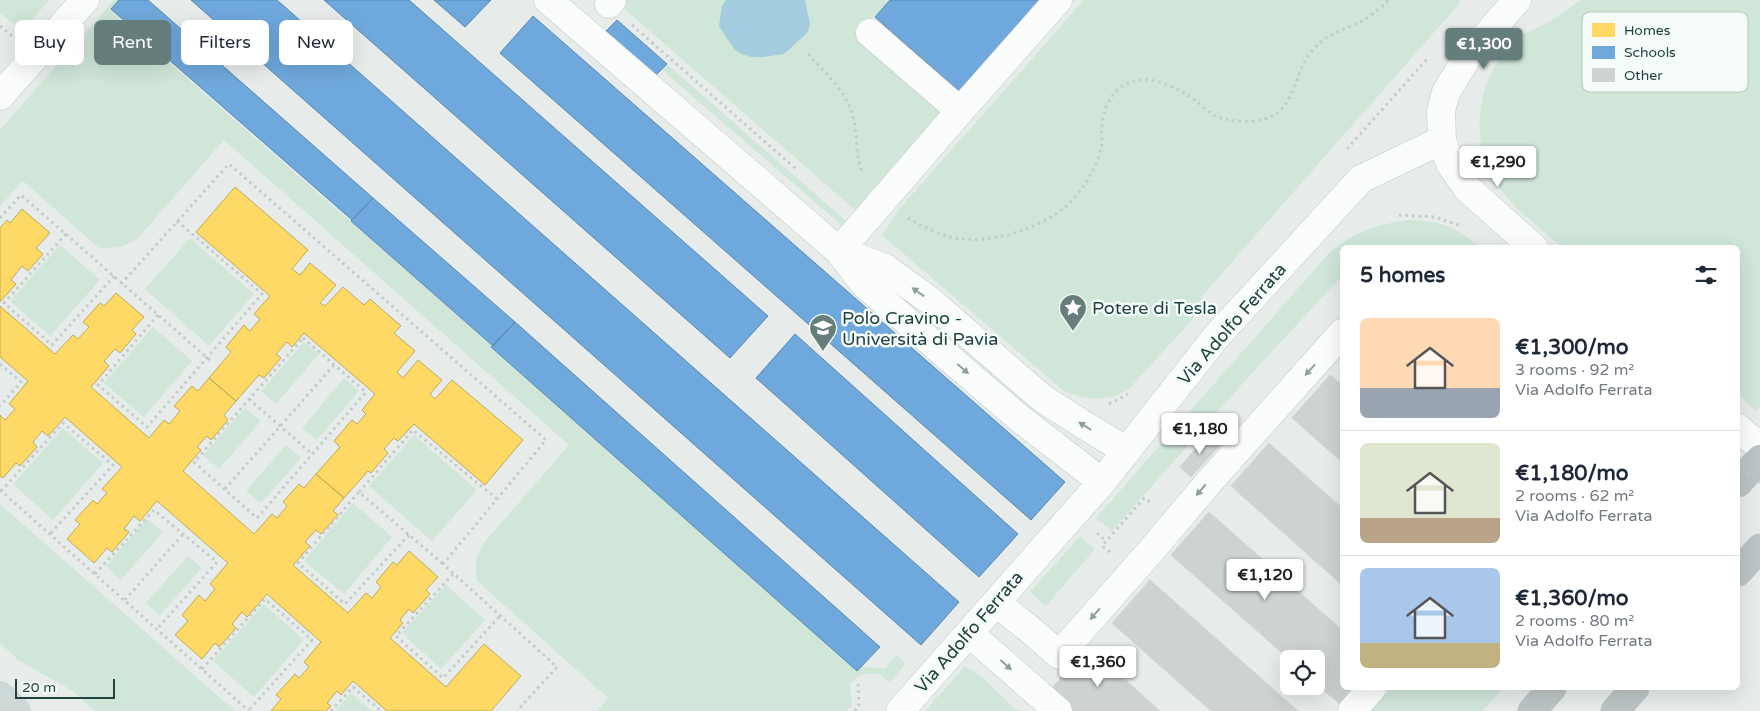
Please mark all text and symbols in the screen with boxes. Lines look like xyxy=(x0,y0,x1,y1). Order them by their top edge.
legend xyxy=(1582,12,1748,92)
chip: Buy xyxy=(15,20,84,65)
chip: Rent xyxy=(94,20,171,65)
chip: Filters xyxy=(181,20,269,65)
chip: New xyxy=(279,20,353,65)
text: Homes xyxy=(1624,22,1671,39)
pin: €1,300 xyxy=(1443,28,1525,70)
text: €1,300 xyxy=(1456,34,1512,54)
text: Schools xyxy=(1624,44,1676,61)
text: Other xyxy=(1624,67,1663,84)
pin: €1,290 xyxy=(1457,146,1539,188)
text: €1,290 xyxy=(1470,152,1526,172)
street label: Via Adolfo Ferrata xyxy=(1173,258,1291,390)
icon: filters xyxy=(1692,261,1720,289)
text: 5 homes xyxy=(1360,263,1445,288)
one-way arrow xyxy=(911,287,925,297)
place icon: Potere di Tesla xyxy=(1058,293,1088,332)
place label: Potere di Tesla xyxy=(1092,297,1217,319)
place label: Polo Cravino - Università di Pavia xyxy=(842,307,998,350)
school or university icon: Polo Cravino - Università di Pavia xyxy=(808,313,838,352)
text: €1,300/mo xyxy=(1515,335,1629,360)
icon: home xyxy=(1400,338,1460,398)
text: 3 rooms · 92 m² xyxy=(1515,360,1634,380)
one-way arrow xyxy=(957,363,969,374)
one-way arrow xyxy=(1304,363,1316,375)
text: Via Adolfo Ferrata xyxy=(1515,380,1652,400)
pin: €1,180 xyxy=(1159,412,1241,455)
text: €1,180 xyxy=(1172,419,1228,439)
one-way arrow xyxy=(1079,422,1092,431)
text: €1,180/mo xyxy=(1515,461,1629,486)
icon: home xyxy=(1400,463,1460,523)
one-way arrow xyxy=(1196,484,1207,497)
text: 2 rooms · 62 m² xyxy=(1515,486,1634,506)
text: Via Adolfo Ferrata xyxy=(1515,506,1652,526)
pin: €1,120 xyxy=(1224,558,1306,601)
text: €1,120 xyxy=(1237,565,1293,585)
street label: Via Adolfo Ferrata xyxy=(910,566,1028,698)
text: €1,360/mo xyxy=(1515,586,1629,611)
icon: home xyxy=(1400,588,1460,648)
one-way arrow xyxy=(1089,607,1101,619)
text: 2 rooms · 80 m² xyxy=(1515,611,1634,631)
text: Via Adolfo Ferrata xyxy=(1515,631,1652,651)
pin: €1,360 xyxy=(1057,646,1139,688)
map controls xyxy=(1280,650,1325,695)
button: locate xyxy=(1280,650,1325,695)
text: €1,360 xyxy=(1070,652,1126,672)
one-way arrow xyxy=(1000,659,1012,671)
scale bar xyxy=(15,676,115,699)
text: 20 m xyxy=(22,679,56,696)

